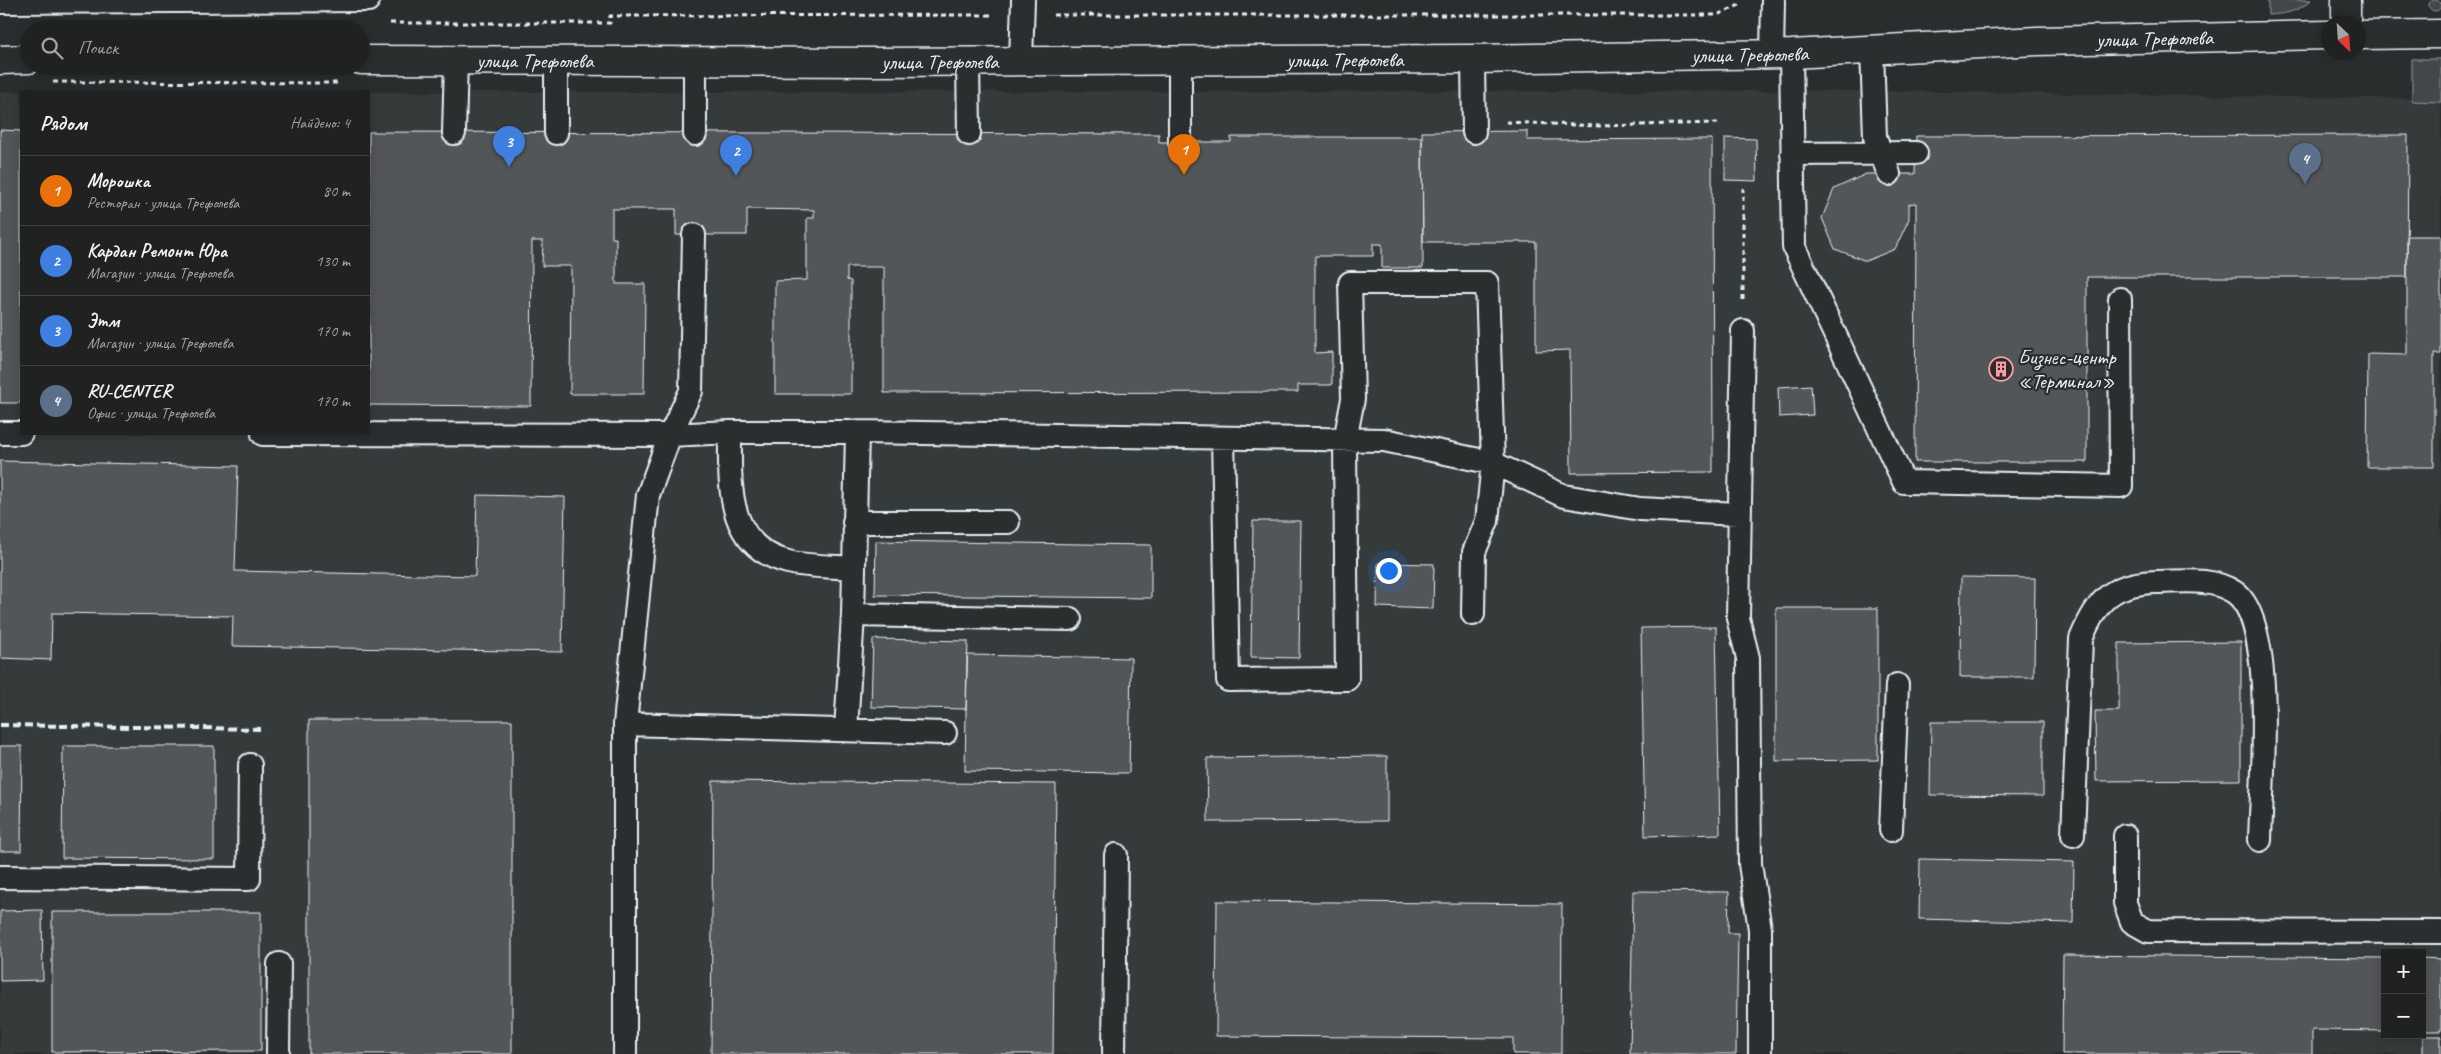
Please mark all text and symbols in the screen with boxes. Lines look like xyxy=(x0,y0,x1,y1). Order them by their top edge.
north arrow xyxy=(2321,15,2366,60)
search box xyxy=(20,20,370,75)
street label: улица Трефолева xyxy=(2094,24,2215,53)
icon: search xyxy=(38,34,66,62)
text: Поиск xyxy=(78,36,118,60)
street label: улица Трефолева xyxy=(1689,40,1811,69)
street label: улица Трефолева xyxy=(1284,46,1405,73)
street label: улица Трефолева xyxy=(474,47,595,74)
street label: улица Трефолева xyxy=(879,48,1000,75)
text: Рядом xyxy=(40,110,87,136)
text: Найдено: 4 xyxy=(290,113,350,133)
pin: 3 xyxy=(493,126,525,167)
pin: 1 xyxy=(1168,134,1200,175)
pin: 2 xyxy=(720,135,752,176)
pin: 4 xyxy=(2289,143,2321,184)
text: Морошка xyxy=(87,169,150,193)
text: 1 xyxy=(52,181,60,201)
text: 80 m xyxy=(323,181,350,201)
text: Ресторан · улица Трефолева xyxy=(87,193,239,213)
text: Кардан Ремонт Юра xyxy=(87,239,227,263)
text: 2 xyxy=(52,251,60,271)
text: 130 m xyxy=(316,251,350,271)
text: Магазин · улица Трефолева xyxy=(87,263,233,283)
text: Этм xyxy=(87,309,119,333)
text: 3 xyxy=(52,321,60,341)
text: 170 m xyxy=(316,321,350,341)
text: Магазин · улица Трефолева xyxy=(87,333,233,353)
place label: Бизнес-центр «Терминал» xyxy=(2018,344,2117,394)
building icon: Бизнес-центр «Терминал» xyxy=(1988,356,2014,382)
text: RU-CENTER xyxy=(87,379,172,403)
text: 4 xyxy=(52,391,60,411)
text: 170 m xyxy=(316,391,350,411)
text: Офис · улица Трефолева xyxy=(87,403,215,423)
your location xyxy=(1376,558,1402,584)
map controls xyxy=(2381,949,2426,1039)
button: + xyxy=(2381,949,2426,994)
button: − xyxy=(2381,994,2426,1039)

